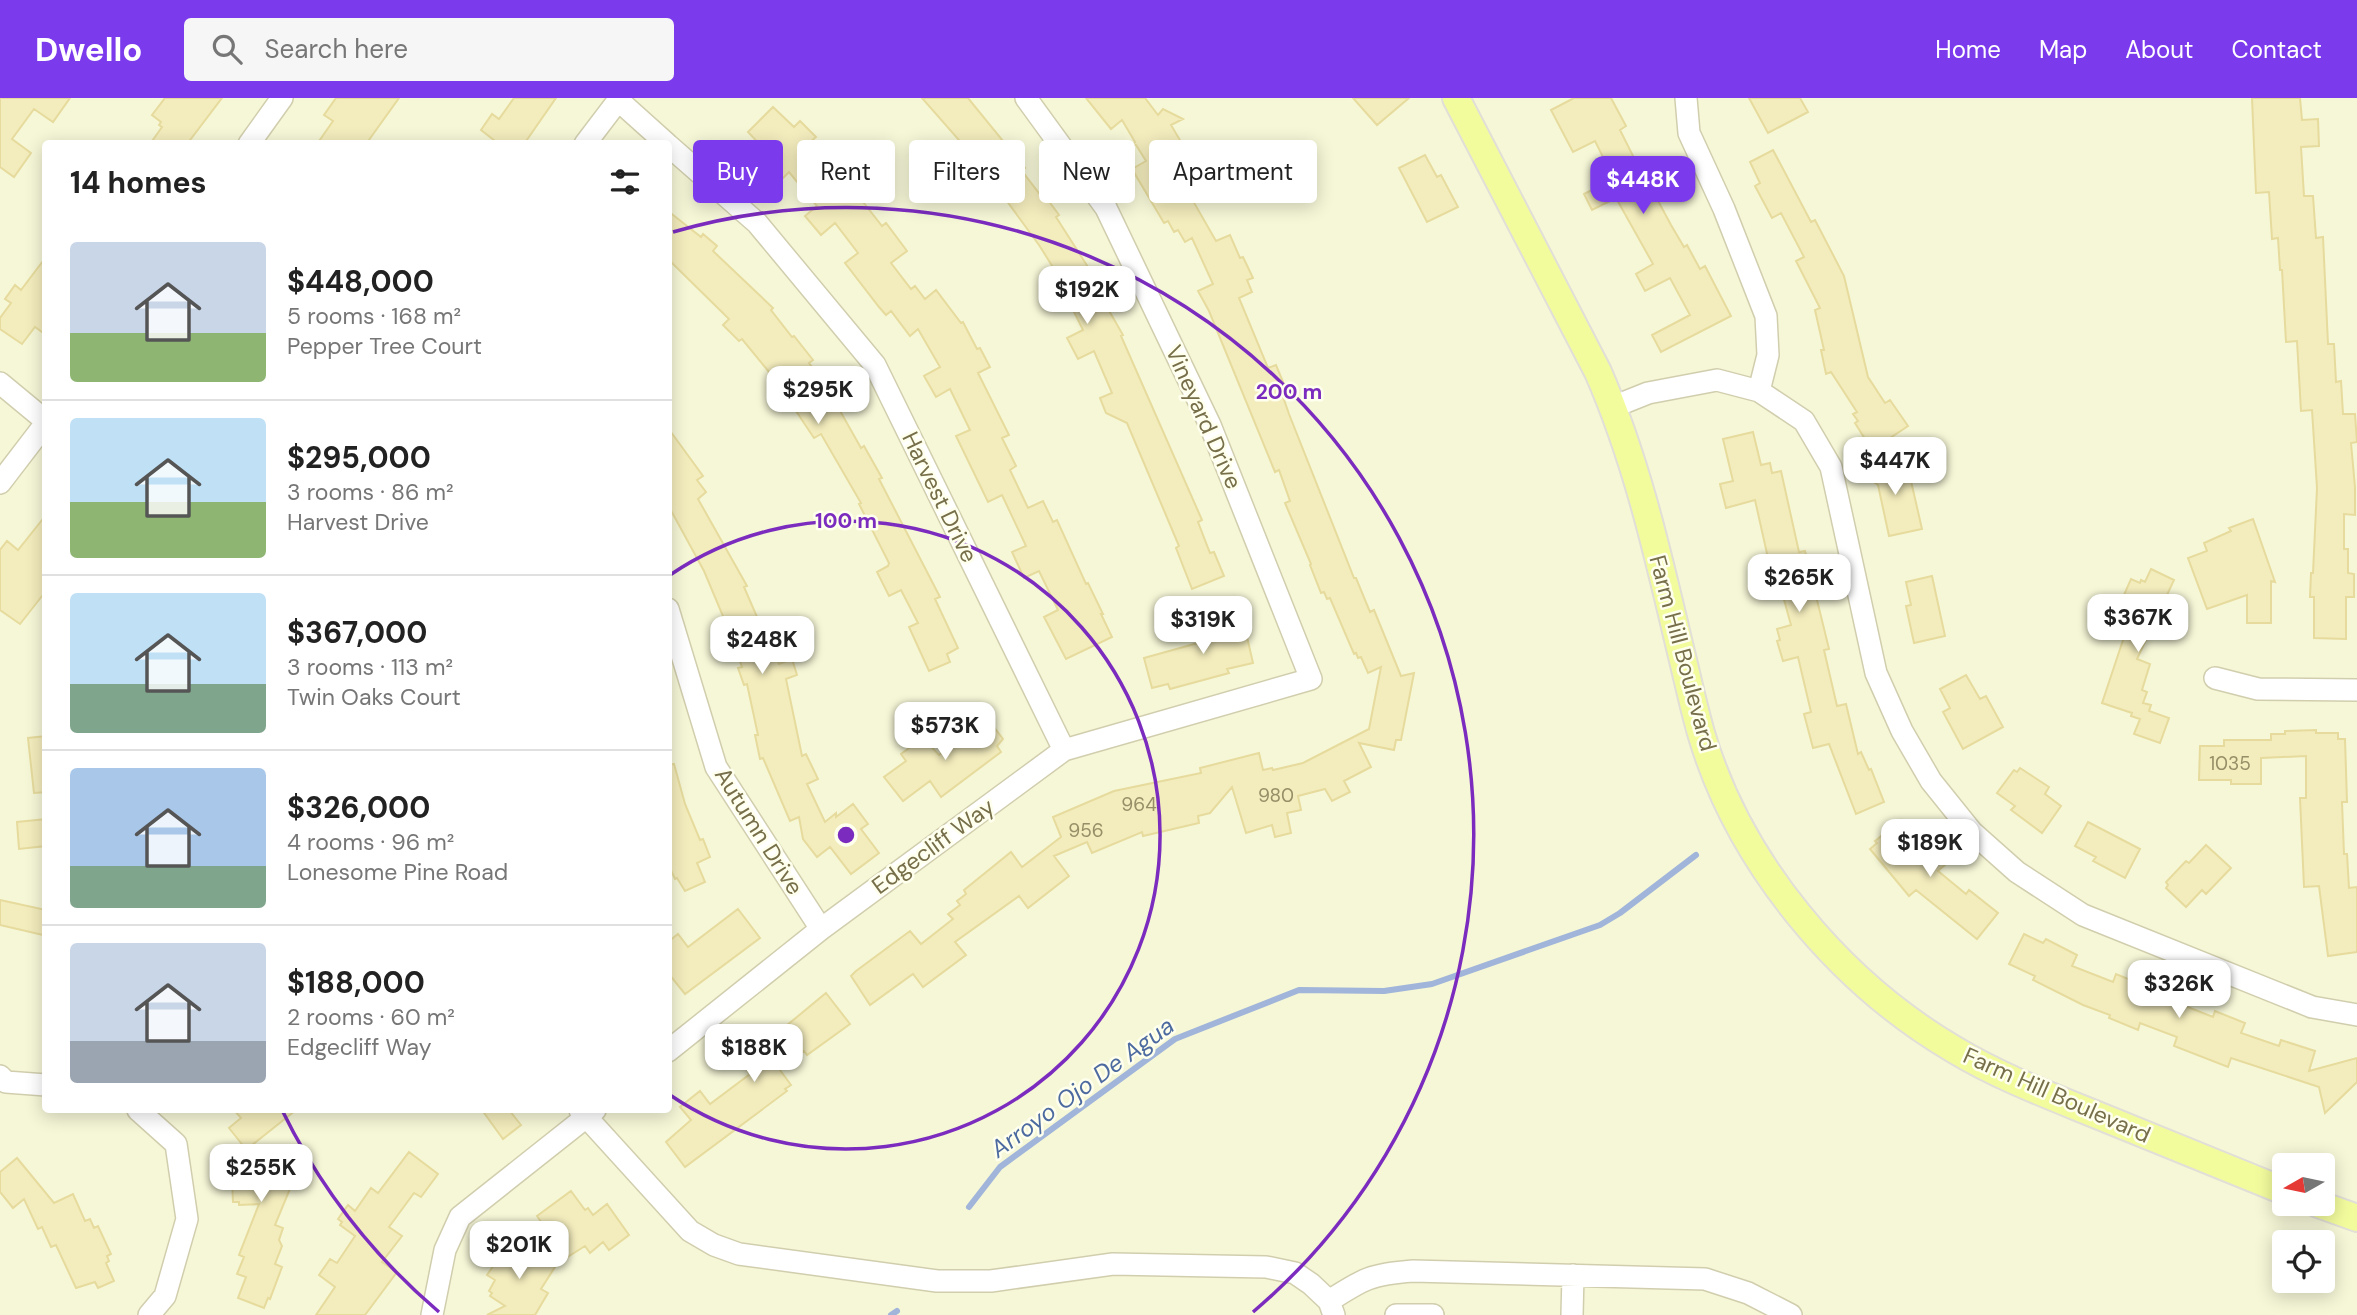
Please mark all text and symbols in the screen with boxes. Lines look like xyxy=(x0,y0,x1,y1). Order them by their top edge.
search box xyxy=(184,18,674,81)
text: Dwello xyxy=(35,28,142,71)
icon: search xyxy=(208,30,246,68)
text: Search here xyxy=(264,32,408,66)
text: Home xyxy=(1935,34,2001,65)
text: Map xyxy=(2039,34,2087,65)
text: About xyxy=(2125,34,2194,65)
text: Contact xyxy=(2232,34,2322,65)
chip: Buy xyxy=(693,140,783,203)
chip: Rent xyxy=(797,140,895,203)
chip: Filters xyxy=(909,140,1025,203)
chip: New xyxy=(1039,140,1135,203)
chip: Apartment xyxy=(1149,140,1317,203)
pin: $448K xyxy=(1594,156,1692,216)
text: 14 homes xyxy=(70,163,207,202)
icon: filters xyxy=(606,163,644,201)
text: $448K xyxy=(1606,164,1680,194)
text: $448,000 xyxy=(287,262,434,301)
pin: $192K xyxy=(1038,266,1136,326)
icon: home xyxy=(126,270,210,354)
text: $192K xyxy=(1055,274,1120,304)
text: 5 rooms · 168 m² xyxy=(287,301,461,331)
text: Pepper Tree Court xyxy=(287,331,482,361)
street label: Vineyard Drive xyxy=(1159,340,1249,494)
pin: $295K xyxy=(769,366,867,426)
text: $295K xyxy=(783,374,854,404)
text: 200 m xyxy=(1256,378,1322,406)
street label: Harvest Drive xyxy=(895,427,985,567)
text: $295,000 xyxy=(287,438,431,477)
pin: $447K xyxy=(1846,438,1944,497)
text: $447K xyxy=(1859,445,1931,475)
icon: home xyxy=(126,446,210,530)
text: 3 rooms · 86 m² xyxy=(287,477,454,507)
text: Harvest Drive xyxy=(287,507,429,537)
text: 100 m xyxy=(815,507,877,535)
street label: Farm Hill Boulevard xyxy=(1642,552,1724,754)
pin: $265K xyxy=(1750,554,1848,614)
text: $265K xyxy=(1764,562,1834,592)
pin: $367K xyxy=(2089,594,2187,654)
pin: $319K xyxy=(1154,596,1252,656)
text: $367K xyxy=(2103,602,2173,632)
text: $319K xyxy=(1170,604,1236,634)
text: $367,000 xyxy=(287,613,427,652)
pin: $248K xyxy=(713,616,811,676)
icon: home xyxy=(126,621,210,705)
text: $248K xyxy=(726,624,798,654)
text: 3 rooms · 113 m² xyxy=(287,652,453,682)
text: Twin Oaks Court xyxy=(287,682,461,712)
pin: $573K xyxy=(896,702,994,762)
text: $573K xyxy=(910,710,980,740)
house number: 1035 xyxy=(2209,751,2251,776)
street label: Autumn Drive xyxy=(708,762,810,900)
house number: 980 xyxy=(1258,783,1294,808)
text: $326,000 xyxy=(287,788,430,827)
street label: Edgecliff Way xyxy=(866,791,1000,901)
house number: 964 xyxy=(1121,792,1157,817)
icon: home xyxy=(126,796,210,880)
house number: 956 xyxy=(1068,818,1104,843)
pin: $189K xyxy=(1881,820,1979,879)
centre of rings xyxy=(834,823,858,847)
text: 4 rooms · 96 m² xyxy=(287,827,454,857)
text: $189K xyxy=(1897,827,1963,857)
text: Lonesome Pine Road xyxy=(287,857,508,887)
pin: $326K xyxy=(2130,960,2228,1020)
text: $188,000 xyxy=(287,963,425,1002)
text: $326K xyxy=(2144,968,2214,998)
icon: home xyxy=(126,971,210,1055)
text: 2 rooms · 60 m² xyxy=(287,1002,455,1032)
water label: Arroyo Ojo De Agua xyxy=(983,1010,1180,1165)
pin: $188K xyxy=(705,1024,803,1084)
text: Edgecliff Way xyxy=(287,1032,432,1062)
text: $188K xyxy=(721,1032,787,1062)
street label: Farm Hill Boulevard xyxy=(1959,1040,2155,1150)
pin: $255K xyxy=(212,1144,310,1204)
text: $255K xyxy=(226,1152,296,1182)
north arrow xyxy=(2272,1153,2334,1216)
map controls xyxy=(2272,1153,2335,1293)
pin: $201K xyxy=(470,1222,568,1281)
text: $201K xyxy=(486,1229,552,1259)
button: locate xyxy=(2272,1230,2335,1293)

